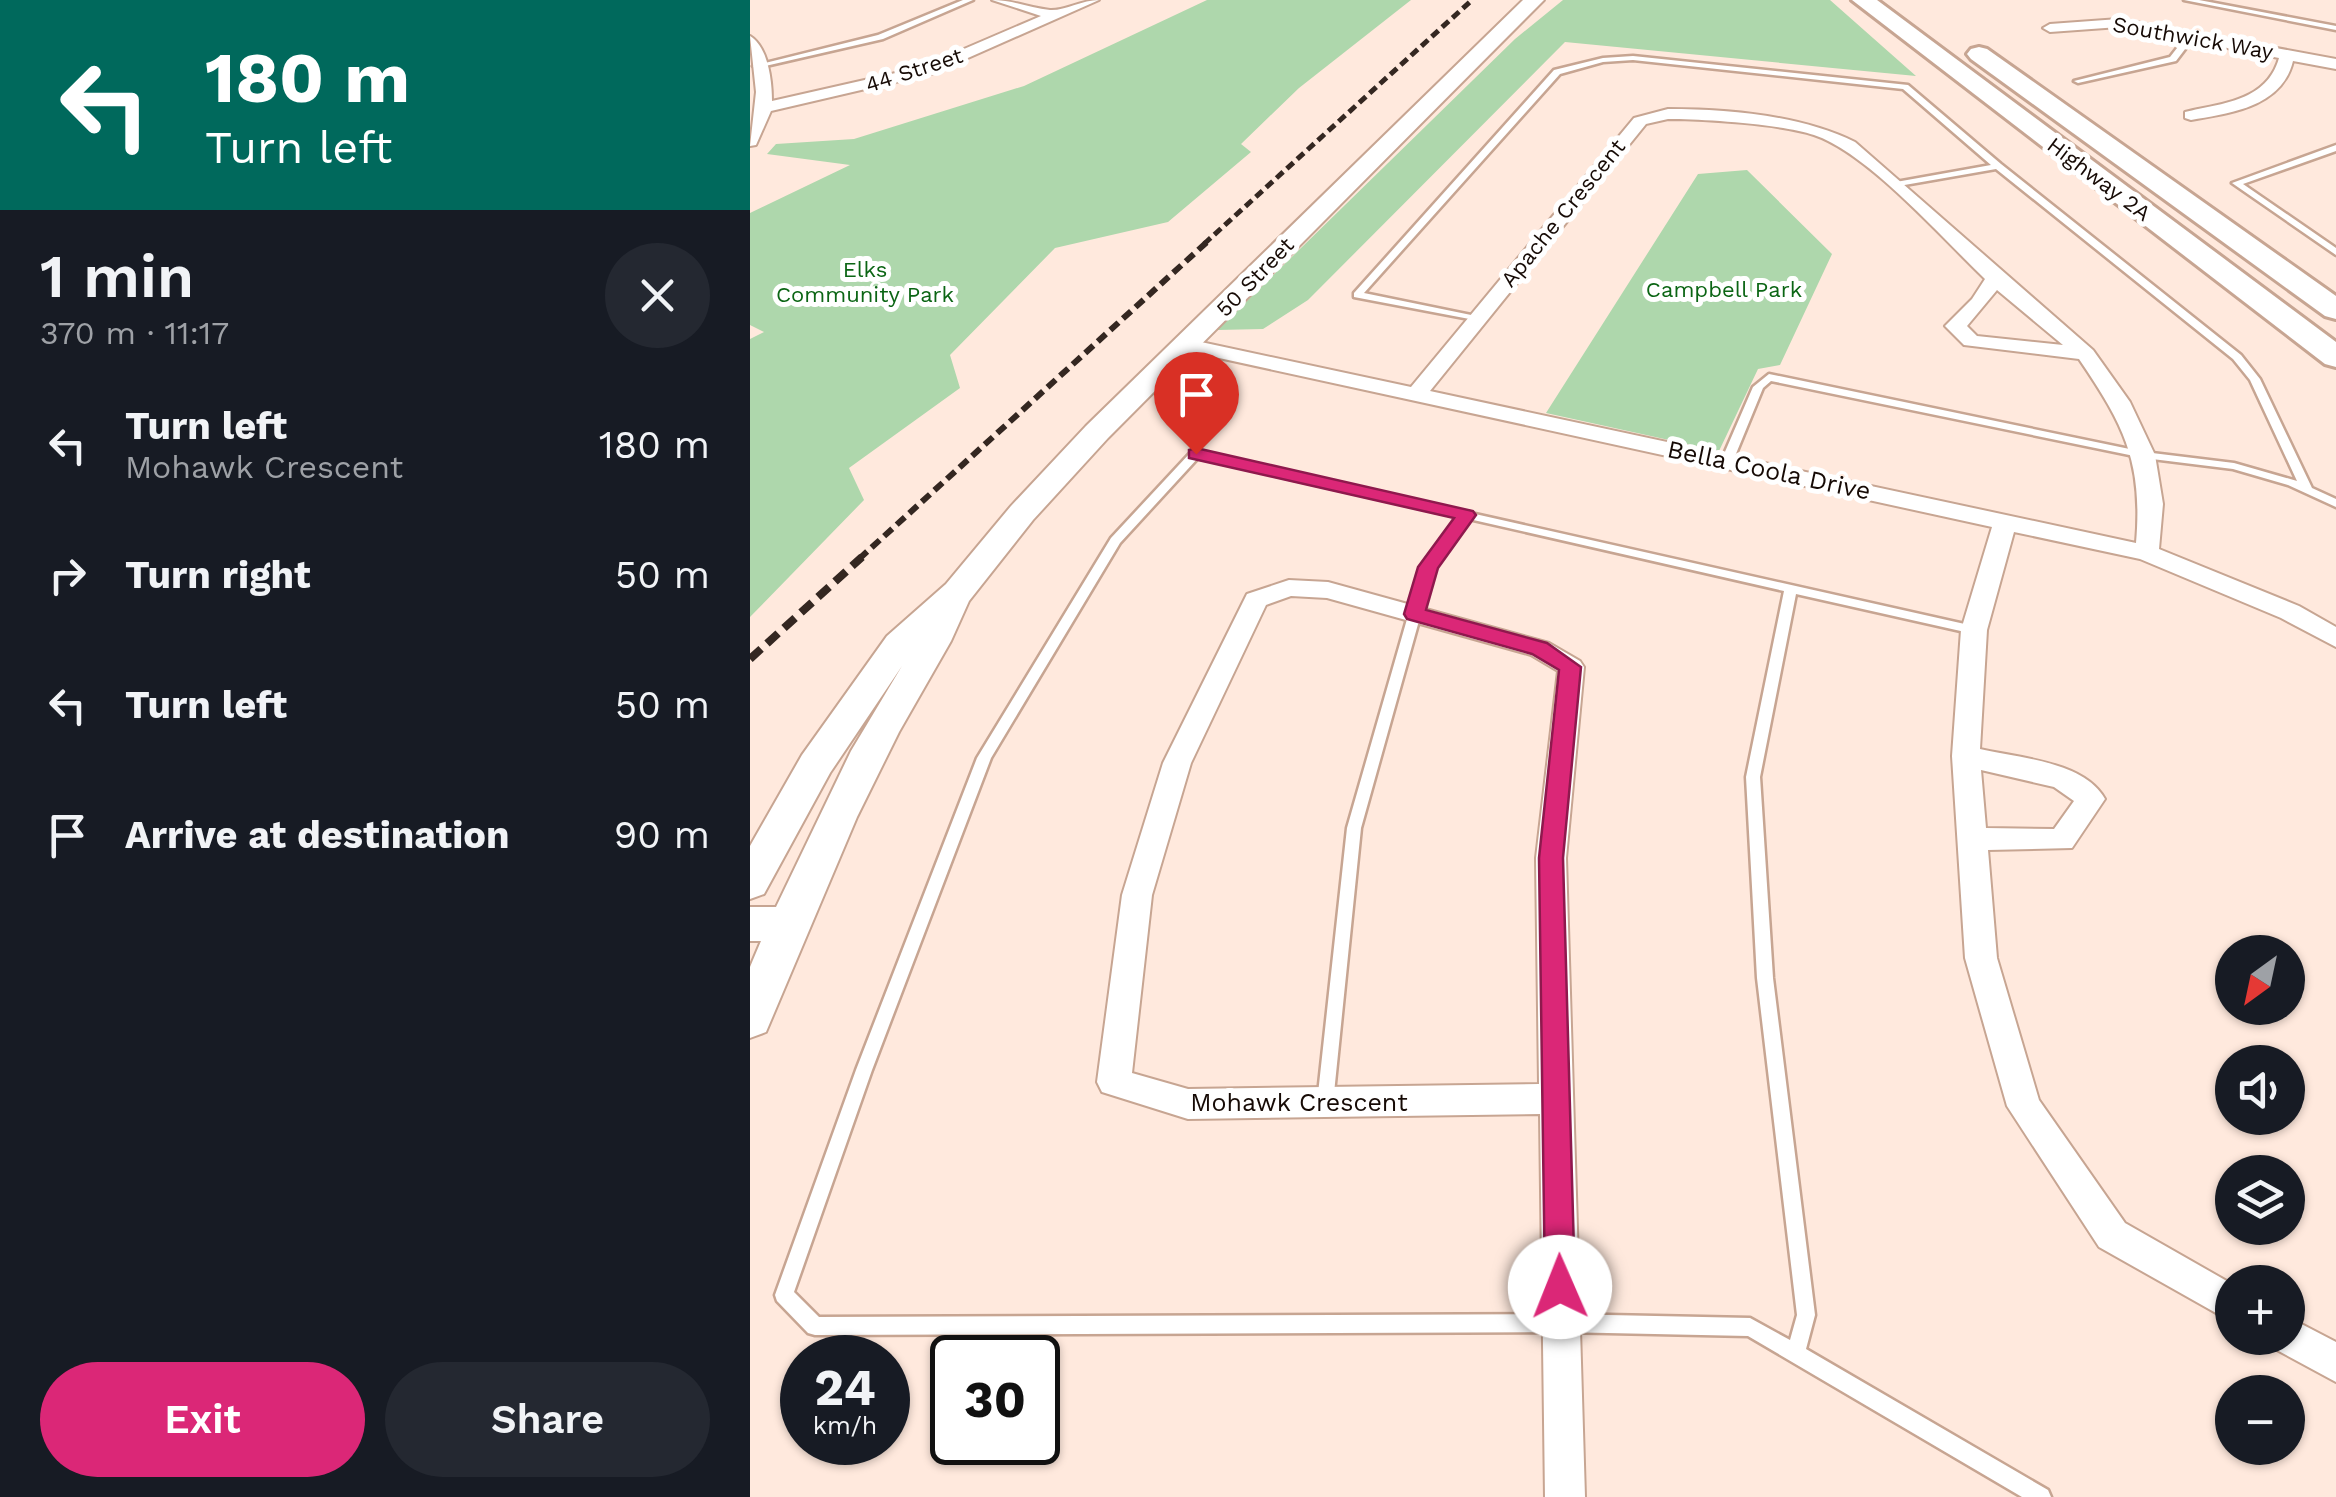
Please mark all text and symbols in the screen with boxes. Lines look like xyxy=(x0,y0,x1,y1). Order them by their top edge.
street label: Southwick Way xyxy=(2111,12,2276,65)
text: 180 m xyxy=(205,37,410,119)
icon: left xyxy=(40,40,170,170)
street label: 44 Street xyxy=(862,43,966,97)
text: Turn left xyxy=(205,121,392,174)
street label: Highway 2A xyxy=(2042,132,2156,226)
street label: Apache Crescent xyxy=(1496,134,1630,292)
street label: 50 Street xyxy=(1211,232,1299,322)
text: 1 min xyxy=(40,241,194,312)
button: close xyxy=(605,243,710,348)
park label: Elks Community Park xyxy=(776,257,954,307)
park label: Campbell Park xyxy=(1646,277,1802,302)
text: 370 m · 11:17 xyxy=(40,314,229,352)
pin xyxy=(1154,352,1239,455)
icon: arrive xyxy=(1169,367,1224,422)
text: Turn left xyxy=(125,404,287,448)
icon: left xyxy=(40,418,95,473)
text: 180 m xyxy=(599,423,710,467)
street label: Bella Coola Drive xyxy=(1665,434,1873,506)
text: Mohawk Crescent xyxy=(125,448,403,486)
icon: right xyxy=(40,548,95,603)
text: Turn right xyxy=(125,553,311,597)
text: 50 m xyxy=(615,553,710,597)
icon: left xyxy=(40,678,95,733)
text: Turn left xyxy=(125,683,287,727)
text: 50 m xyxy=(615,683,710,727)
icon: arrive xyxy=(40,808,95,863)
text: Arrive at destination xyxy=(125,813,510,857)
text: 90 m xyxy=(614,813,710,857)
north arrow xyxy=(2215,935,2305,1025)
map controls xyxy=(2215,935,2305,1465)
button: sound xyxy=(2215,1045,2305,1135)
street label: Mohawk Crescent xyxy=(1190,1088,1408,1117)
button: layers xyxy=(2215,1155,2305,1245)
position arrow xyxy=(1508,1235,1612,1339)
button: + xyxy=(2215,1265,2305,1355)
speed limit sign: 30 xyxy=(930,1335,1060,1465)
text: 24 xyxy=(814,1358,876,1417)
button: Exit xyxy=(40,1362,365,1477)
button: Share xyxy=(385,1362,710,1477)
button: − xyxy=(2215,1375,2305,1465)
text: km/h xyxy=(813,1411,877,1440)

